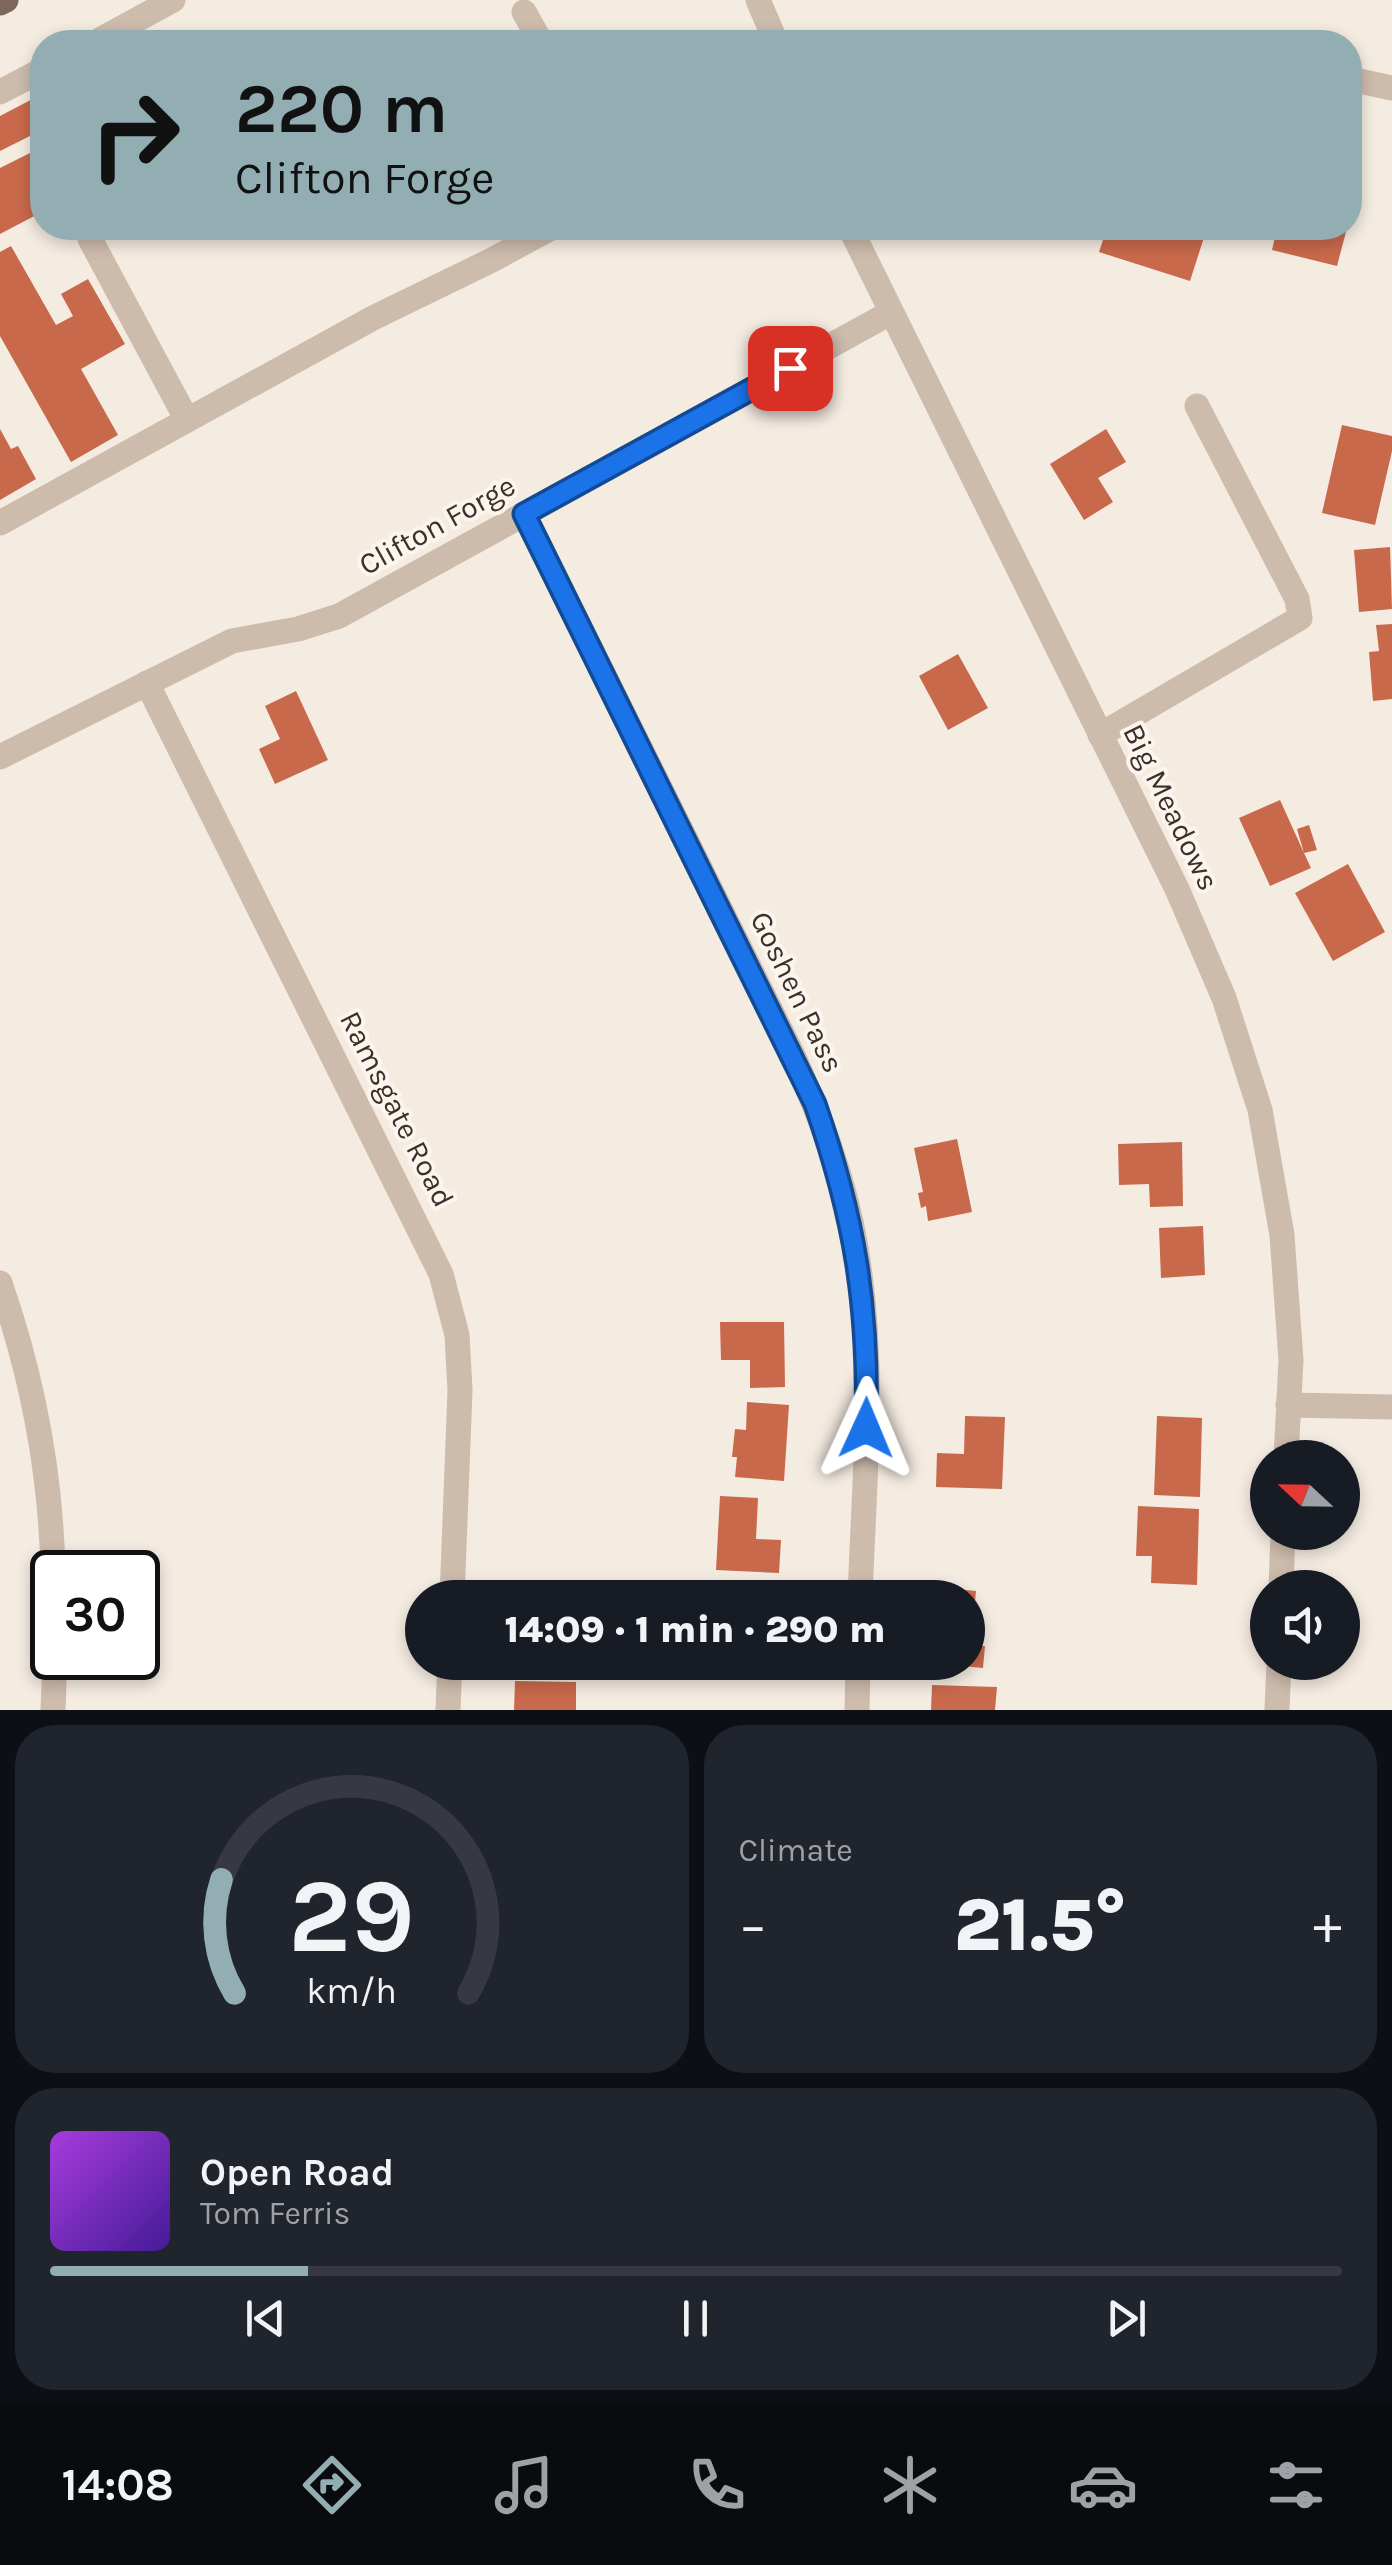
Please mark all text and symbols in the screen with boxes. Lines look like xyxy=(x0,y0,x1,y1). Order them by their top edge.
text: 220 m xyxy=(235,68,448,150)
icon: right xyxy=(70,70,200,200)
text: Clifton Forge xyxy=(235,152,494,204)
pin xyxy=(748,326,833,411)
icon: arrive xyxy=(763,341,818,396)
street label: Clifton Forge xyxy=(353,467,521,583)
street label: Big Meadows xyxy=(1115,718,1227,896)
street label: Goshen Pass xyxy=(742,906,852,1078)
street label: Ramsgate Road xyxy=(332,1005,462,1213)
position arrow xyxy=(814,1376,918,1480)
north arrow xyxy=(1250,1440,1360,1550)
map controls xyxy=(1250,1440,1360,1680)
speed limit sign: 30 xyxy=(30,1550,160,1680)
button: sound xyxy=(1250,1570,1360,1680)
text: 14:09 · 1 min · 290 m xyxy=(504,1607,886,1652)
text: Climate xyxy=(739,1832,853,1869)
text: 29 xyxy=(289,1856,415,1977)
text: 21.5° xyxy=(954,1881,1127,1969)
text: − xyxy=(739,1893,767,1957)
text: + xyxy=(1313,1893,1342,1957)
text: km/h xyxy=(306,1970,397,2012)
text: Open Road xyxy=(200,2150,394,2195)
text: Tom Ferris xyxy=(200,2195,350,2232)
icon: previous xyxy=(238,2291,293,2346)
icon: pause xyxy=(668,2291,723,2346)
icon: next xyxy=(1099,2291,1154,2346)
icon: directions xyxy=(297,2450,367,2520)
icon: music xyxy=(489,2450,559,2520)
icon: phone xyxy=(682,2450,752,2520)
icon: climate xyxy=(875,2450,945,2520)
icon: car xyxy=(1068,2450,1138,2520)
icon: filters xyxy=(1261,2450,1331,2520)
text: 14:08 xyxy=(61,2459,174,2511)

